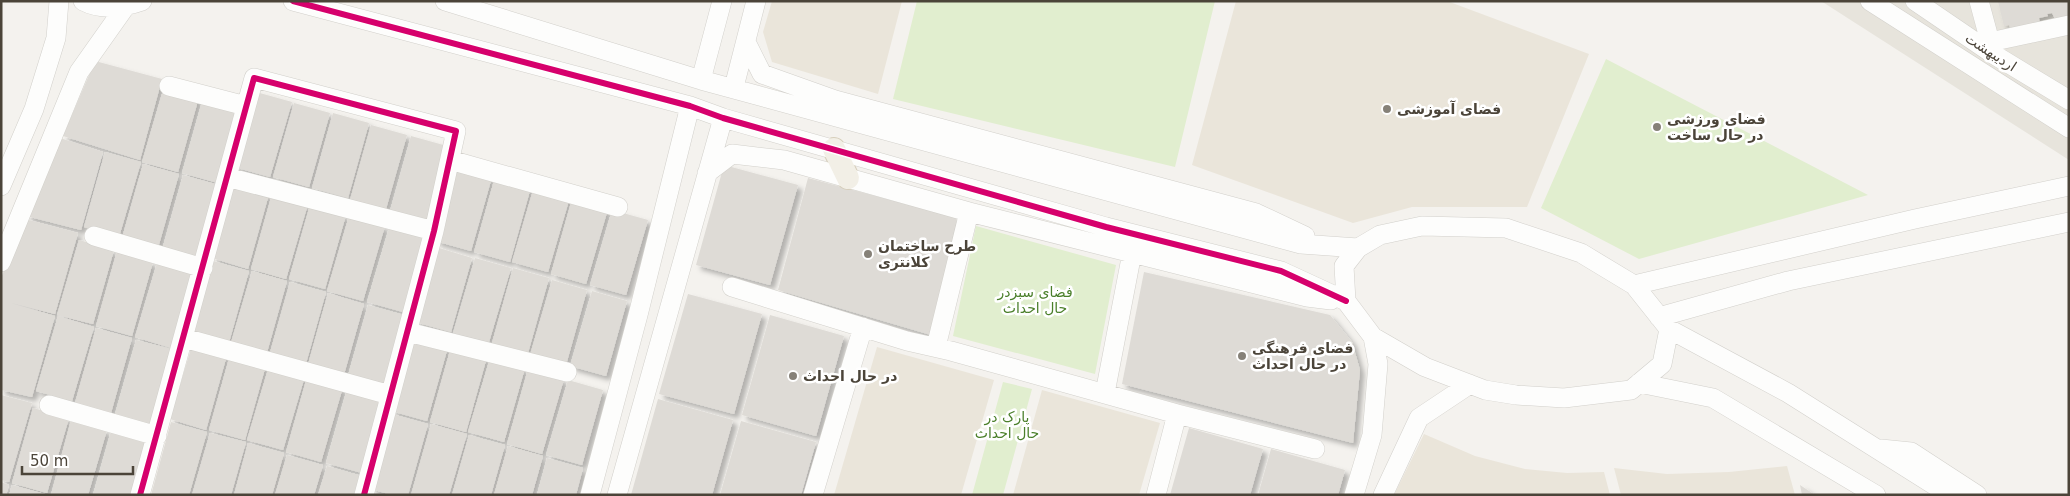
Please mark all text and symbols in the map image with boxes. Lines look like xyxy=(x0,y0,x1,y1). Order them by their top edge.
street label: اردیبهشت xyxy=(1962,30,2020,75)
place label: فضای آموزشی xyxy=(1397,100,1501,118)
marker: فضای آموزشی xyxy=(1381,103,1393,115)
place label: فضای ورزشی در حال ساخت xyxy=(1667,111,1766,143)
marker: فضای ورزشی در حال ساخت xyxy=(1651,121,1663,133)
place label: طرح ساختمان کلانتری xyxy=(878,238,976,271)
marker: طرح ساختمان کلانتری xyxy=(862,248,874,260)
park label: فضای سبزدر حال احداث xyxy=(996,284,1073,316)
place label: فضای فرهنگی در حال احداث xyxy=(1252,340,1354,372)
marker: فضای فرهنگی در حال احداث xyxy=(1236,350,1248,362)
place label: در حال احداث xyxy=(803,368,897,384)
marker: در حال احداث xyxy=(787,370,799,382)
park label: پارک در حال احداث xyxy=(975,409,1039,441)
scale bar xyxy=(22,444,134,476)
text: 50 m xyxy=(30,452,68,470)

